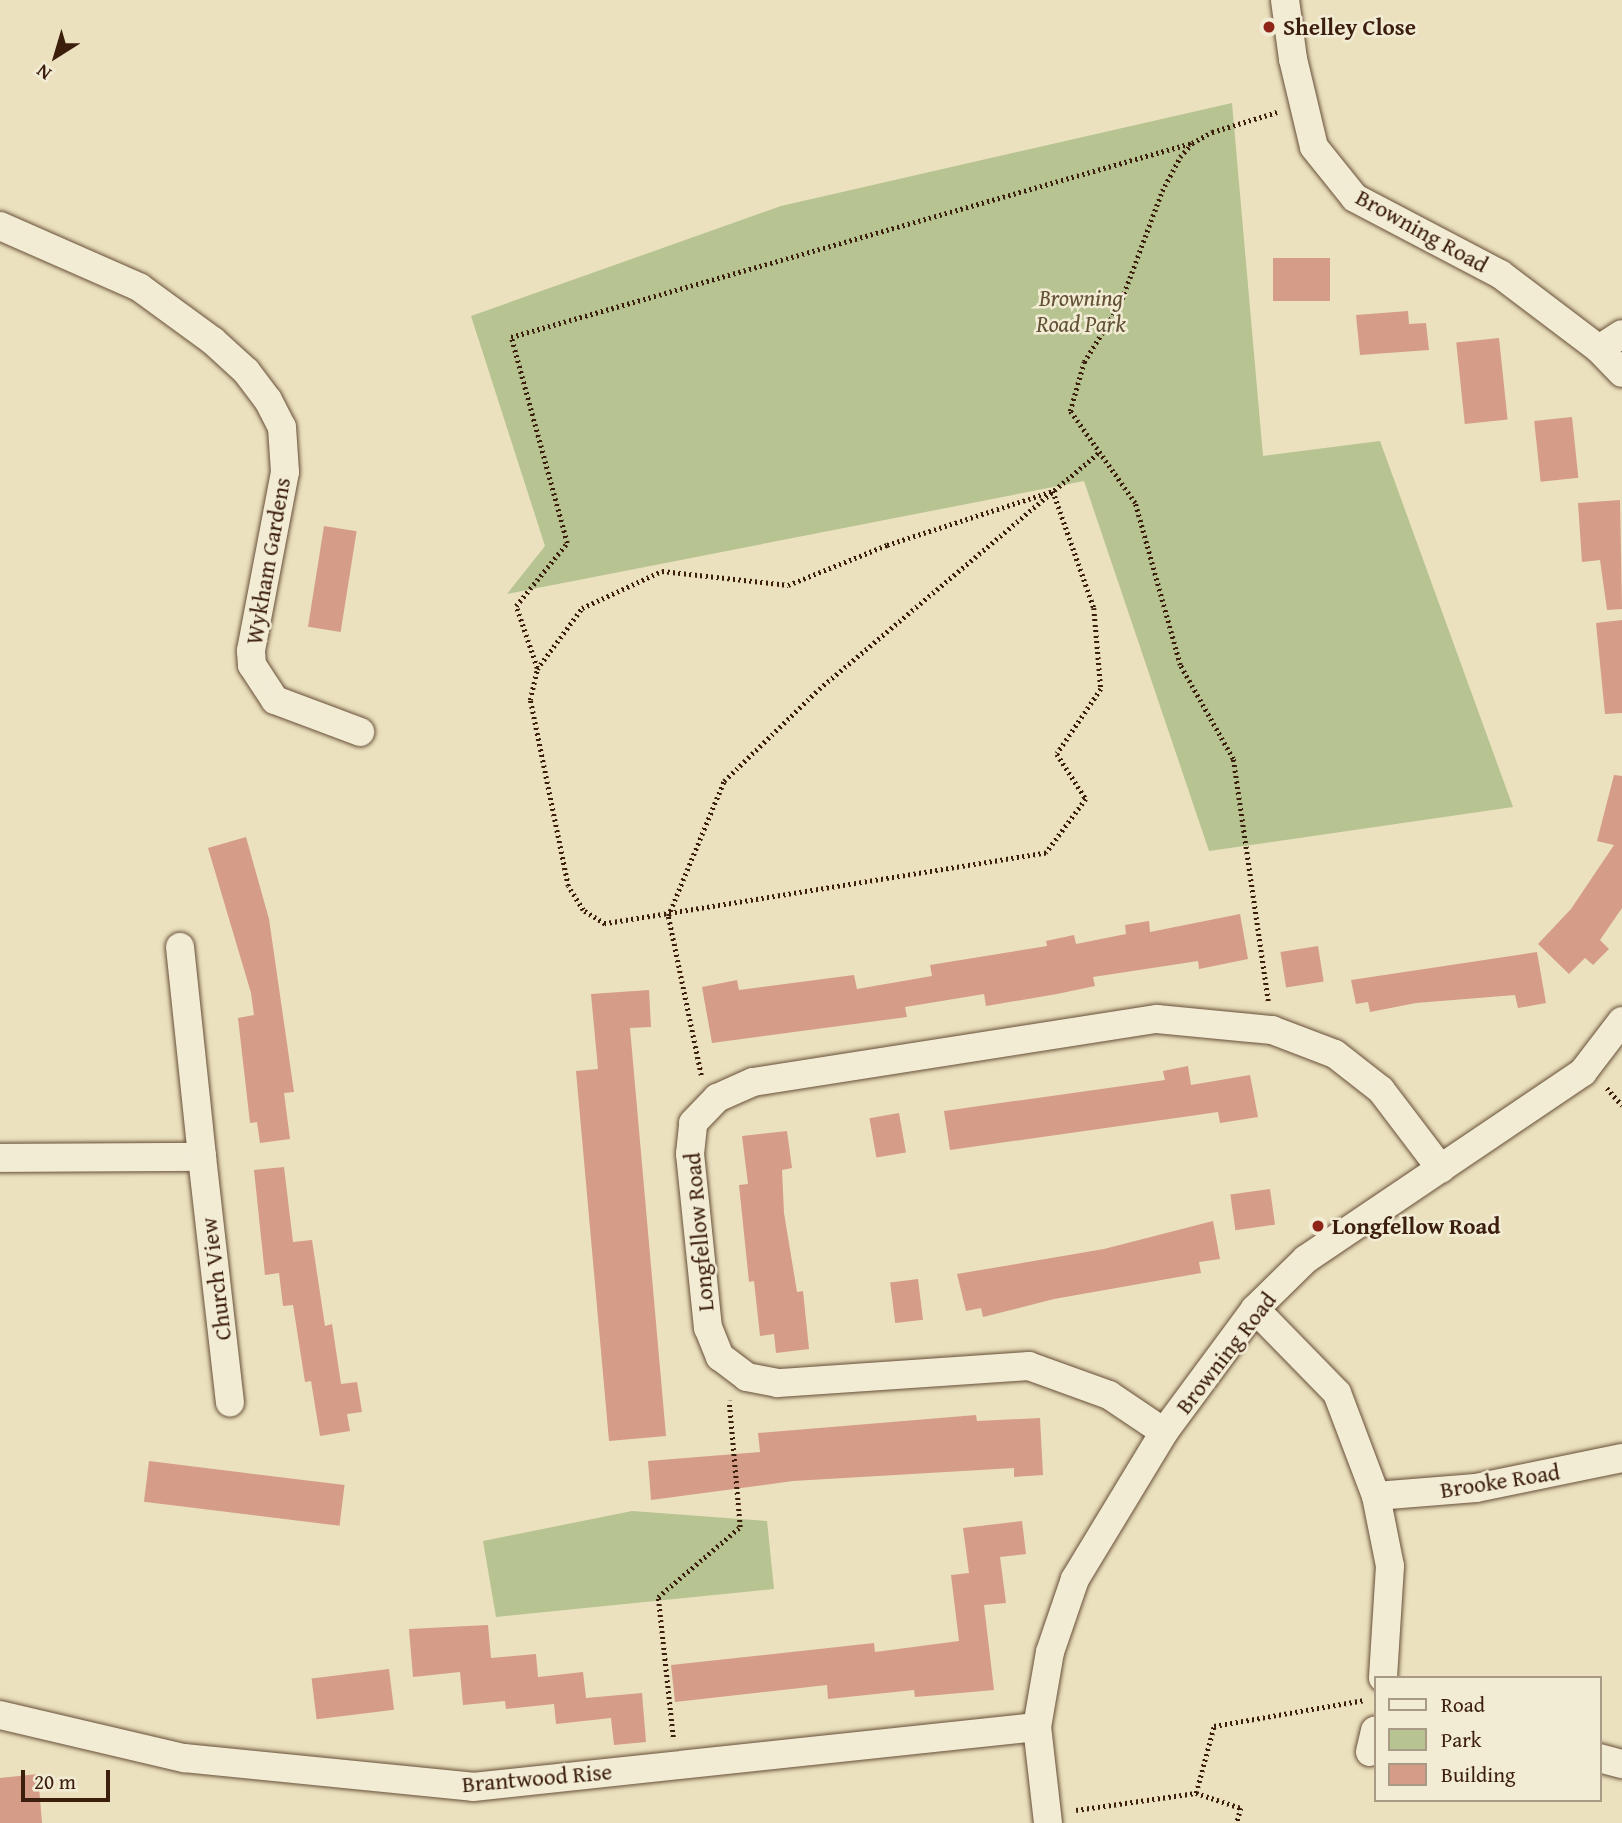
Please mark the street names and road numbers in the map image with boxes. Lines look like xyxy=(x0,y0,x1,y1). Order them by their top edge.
street label: Browning Road xyxy=(1351,183,1493,279)
street label: Wykham Gardens xyxy=(240,475,296,647)
street label: Longfellow Road xyxy=(678,1151,720,1313)
street label: Church View xyxy=(195,1216,237,1342)
street label: Browning Road xyxy=(1170,1287,1282,1419)
street label: Brooke Road xyxy=(1438,1458,1562,1504)
street label: Brantwood Rise xyxy=(461,1758,613,1798)

